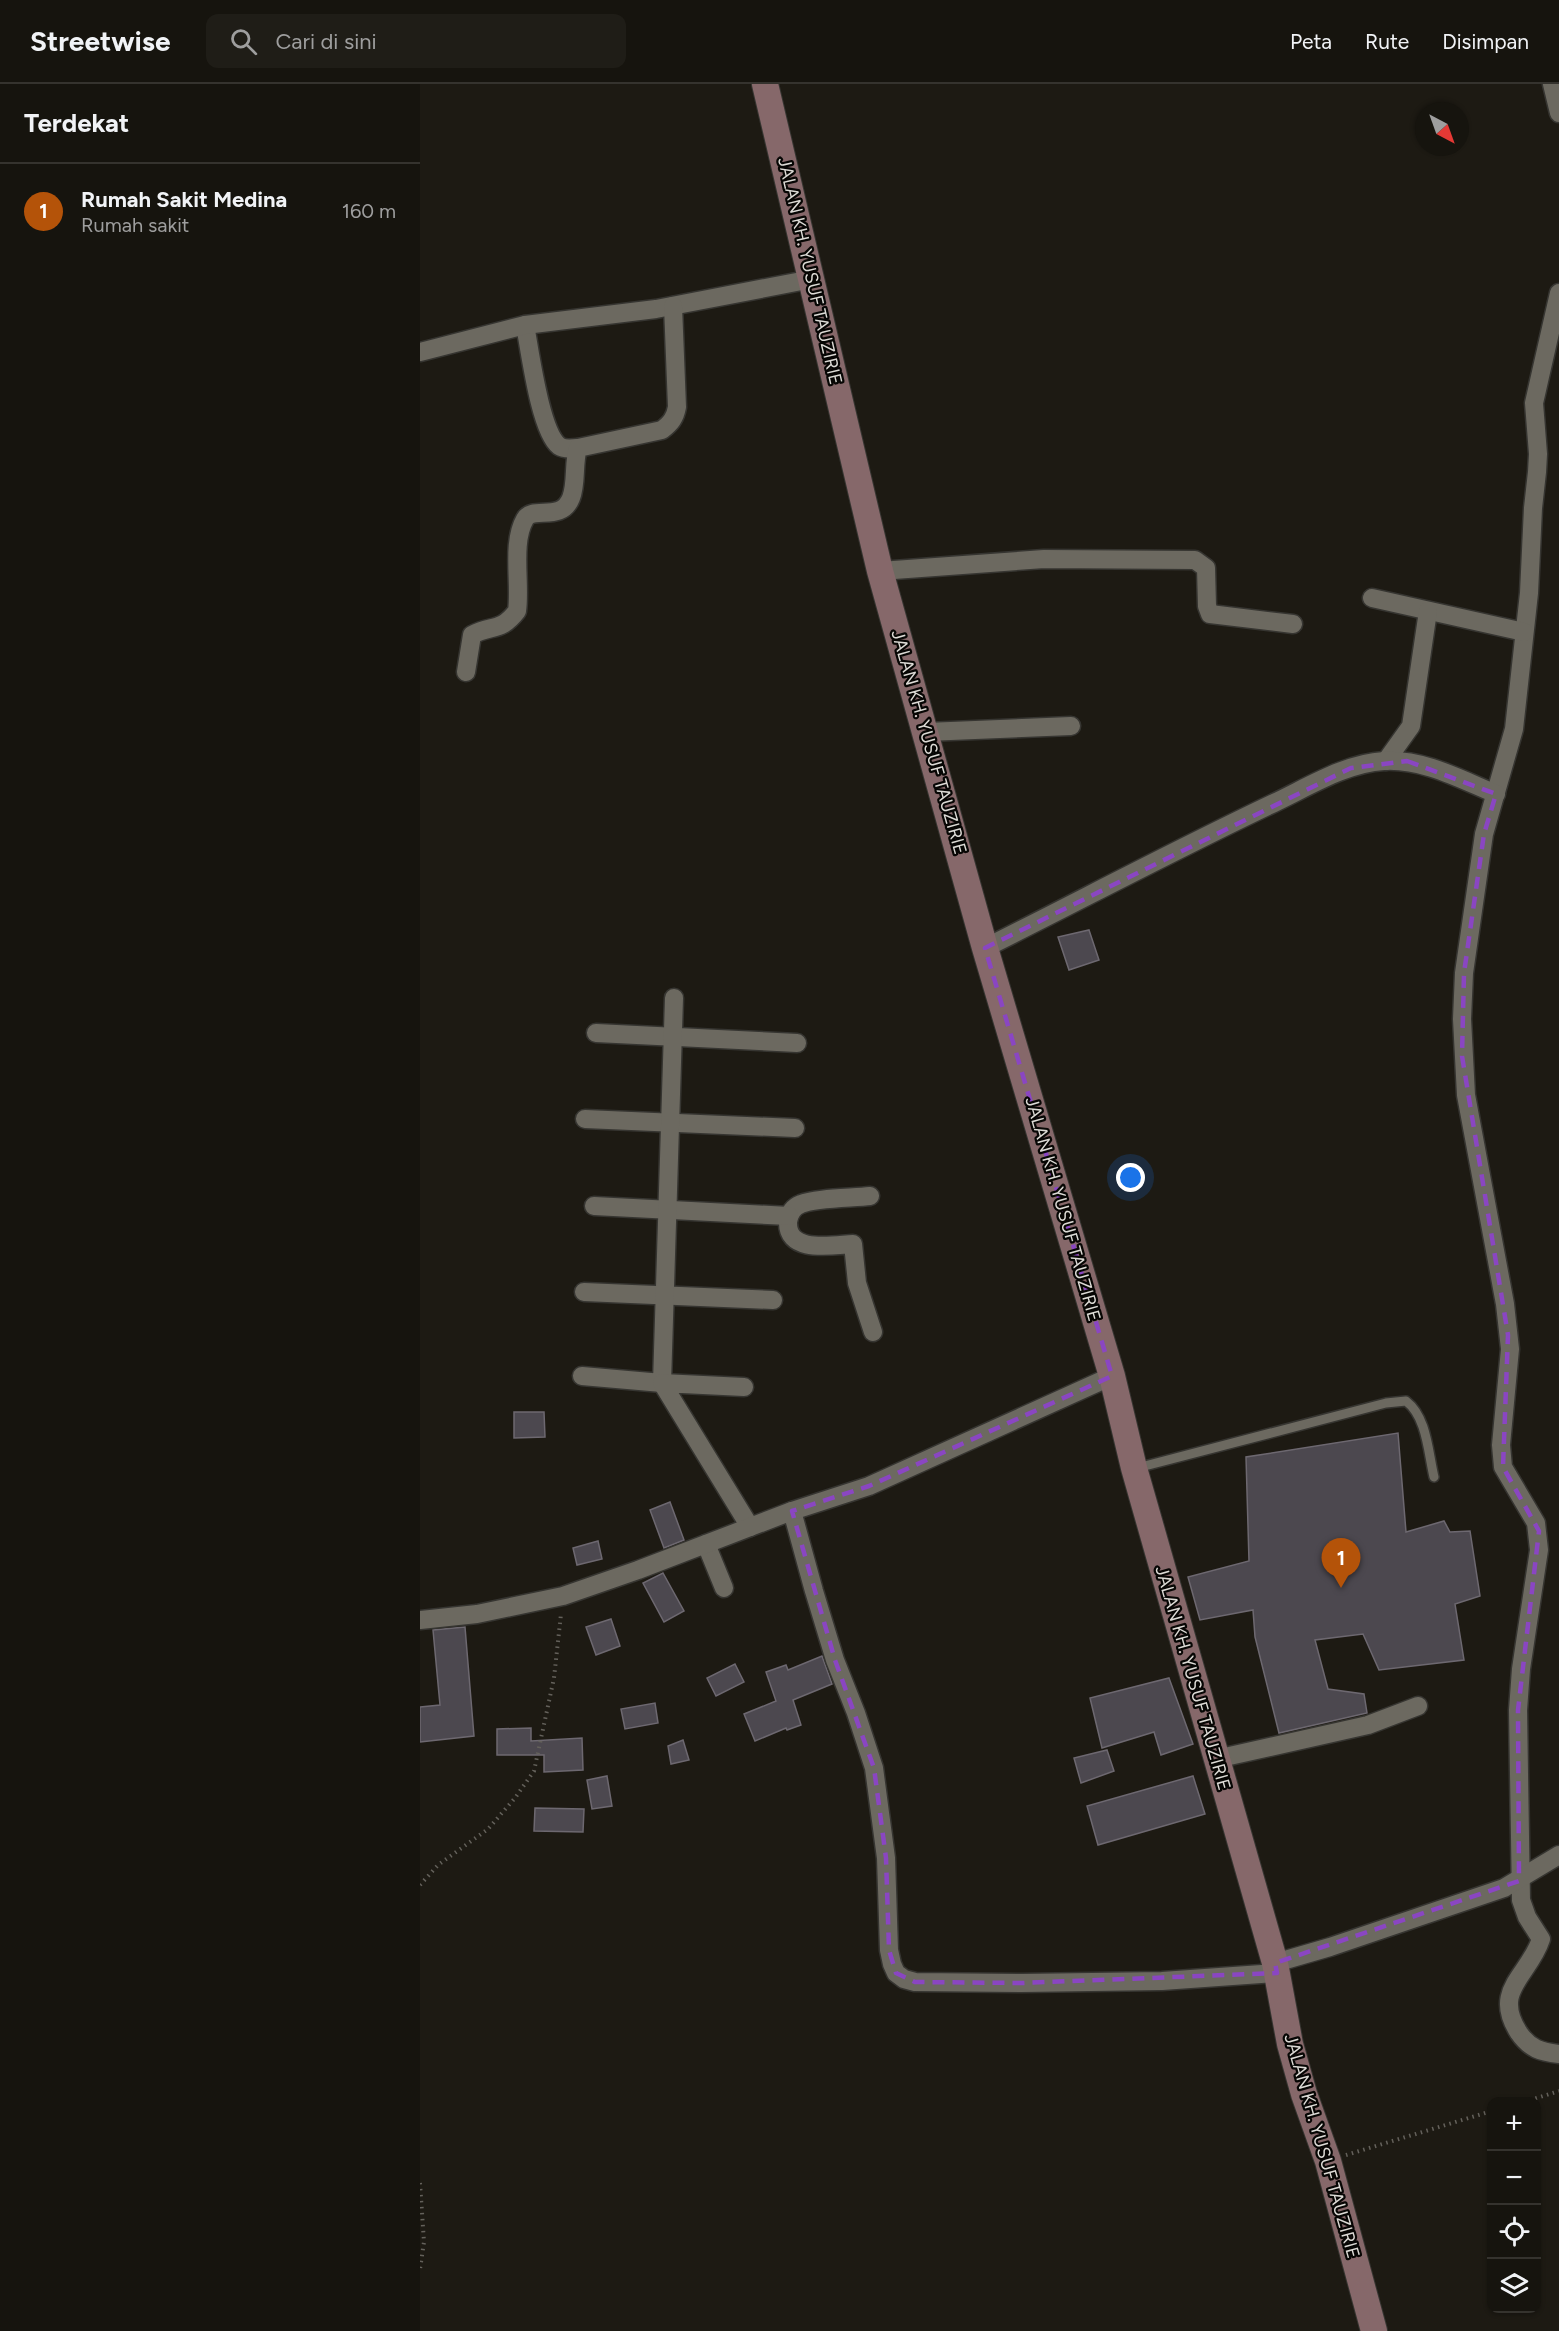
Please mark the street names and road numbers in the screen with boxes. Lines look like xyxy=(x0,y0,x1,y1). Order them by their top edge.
street label: JALAN KH. YUSUF TAUZIRIE xyxy=(773,155,847,387)
street label: JALAN KH. YUSUF TAUZIRIE xyxy=(886,627,972,857)
street label: JALAN KH. YUSUF TAUZIRIE xyxy=(1020,1094,1106,1324)
street label: JALAN KH. YUSUF TAUZIRIE xyxy=(1150,1563,1236,1793)
street label: JALAN KH. YUSUF TAUZIRIE xyxy=(1279,2031,1365,2261)

